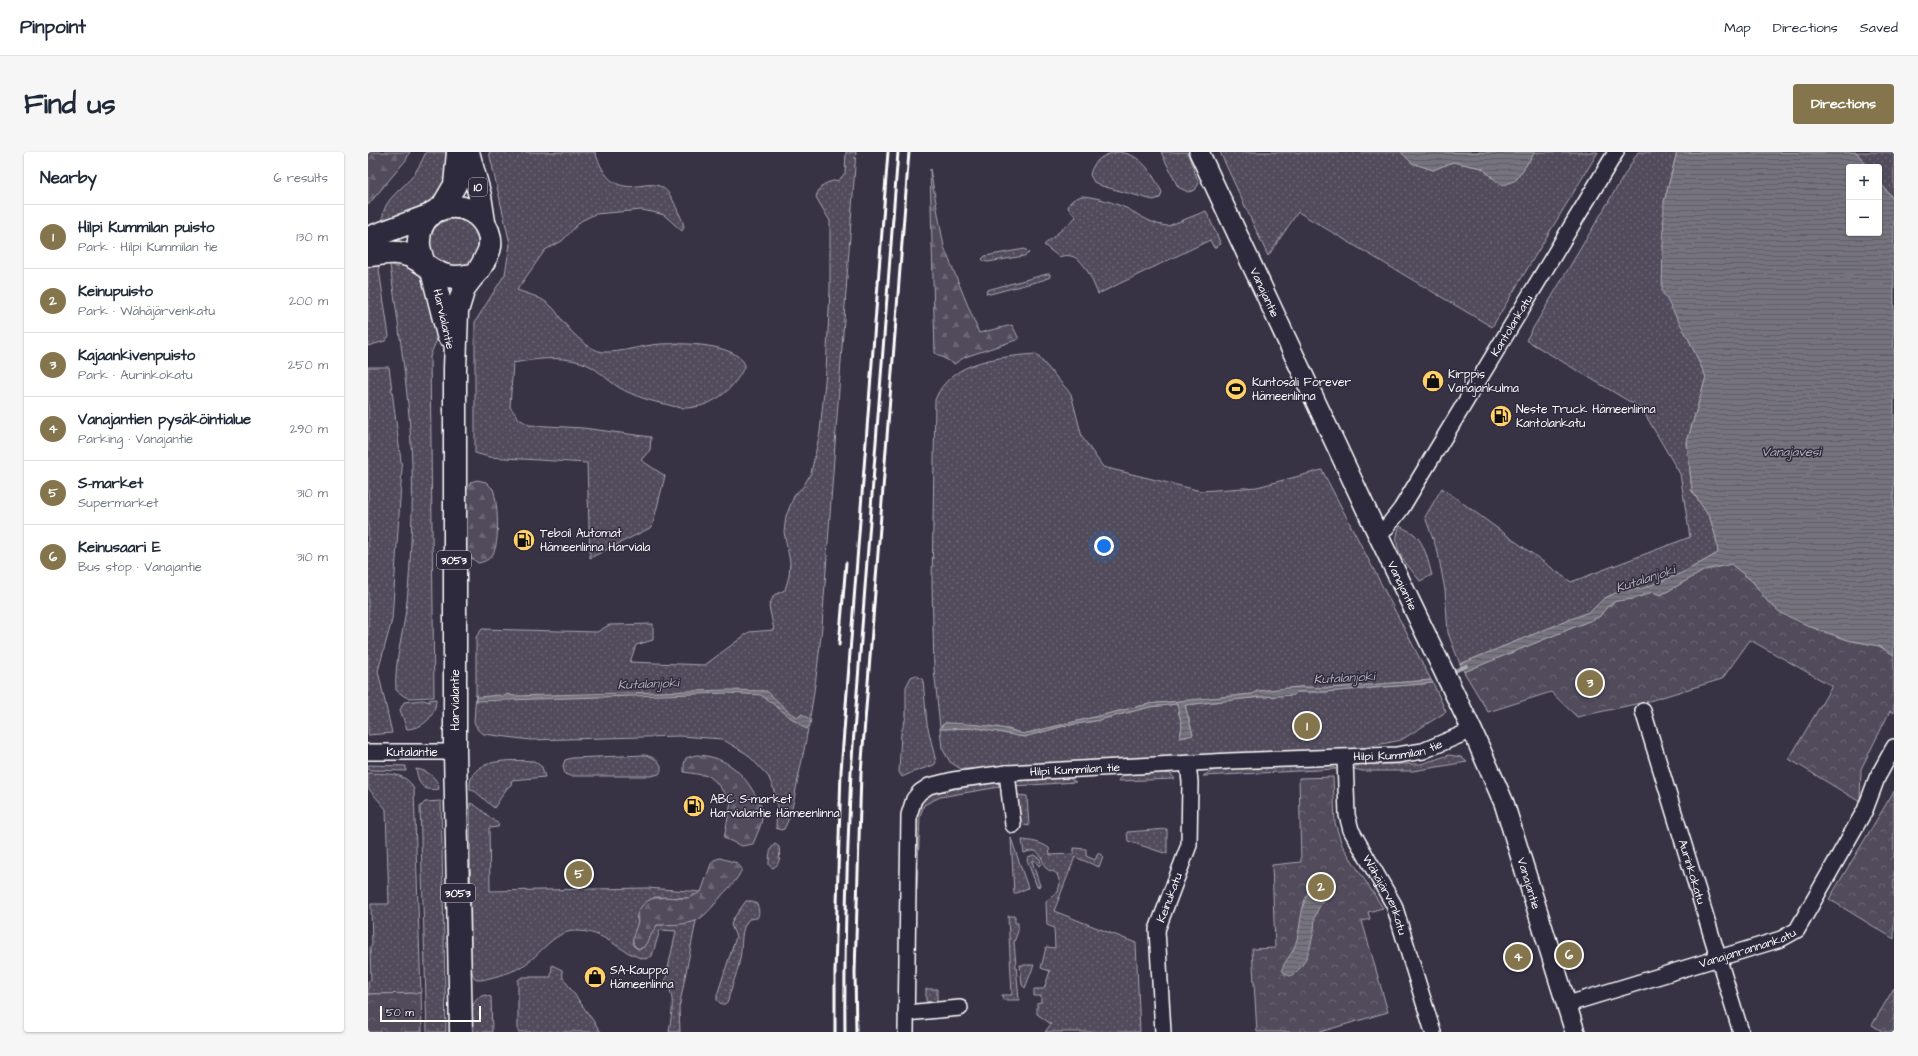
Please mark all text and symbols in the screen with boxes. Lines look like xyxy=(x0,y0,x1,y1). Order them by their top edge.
text: Pinpoint xyxy=(20,14,86,41)
text: Map xyxy=(1724,18,1751,38)
text: Directions xyxy=(1773,18,1838,38)
text: Saved xyxy=(1860,18,1898,38)
button: Directions xyxy=(1793,84,1894,124)
text: Find us xyxy=(24,85,115,124)
map controls xyxy=(1846,164,1882,236)
button: + xyxy=(1846,164,1882,200)
text: Nearby xyxy=(40,166,97,190)
text: 6 results xyxy=(273,169,328,187)
road number: 10 xyxy=(469,178,487,196)
button: − xyxy=(1846,200,1882,236)
text: Hilpi Kummilan puisto xyxy=(78,217,214,238)
text: 1 xyxy=(52,228,54,246)
text: 130 m xyxy=(296,228,328,246)
text: Park · Hilpi Kummilan tie xyxy=(78,238,218,256)
street label: Vanajantie xyxy=(1245,265,1283,321)
text: Keinupuisto xyxy=(78,281,153,302)
street label: Harvialantie xyxy=(428,287,459,351)
street label: Kantolankatu xyxy=(1487,291,1537,360)
text: 2 xyxy=(49,292,57,310)
text: 200 m xyxy=(289,292,328,310)
text: Park · Wähäjärvenkatu xyxy=(78,302,215,320)
text: Kajaankivenpuisto xyxy=(78,345,195,366)
text: 3 xyxy=(50,356,56,374)
text: 250 m xyxy=(288,356,328,374)
text: Park · Aurinkokatu xyxy=(78,366,193,384)
place label: Kirppis Vanajankulma xyxy=(1448,366,1519,397)
shop icon: Kirppis Vanajankulma xyxy=(1420,368,1446,394)
place label: Kuntosali Forever Hämeenlinna xyxy=(1252,374,1351,405)
sports icon: Kuntosali Forever Hämeenlinna xyxy=(1223,376,1249,402)
place label: Neste Truck Hämeenlinna Kantolankatu xyxy=(1516,401,1656,432)
fuel station icon: Neste Truck Hämeenlinna Kantolankatu xyxy=(1488,403,1514,429)
text: Vanajantien pysäköintialue xyxy=(78,409,251,430)
text: 4 xyxy=(49,420,57,438)
text: 290 m xyxy=(290,420,328,438)
text: Parking · Vanajantie xyxy=(78,430,193,448)
water label: Vanajavesi xyxy=(1761,443,1823,461)
text: S-market xyxy=(78,473,143,494)
text: 5 xyxy=(48,484,58,502)
text: 310 m xyxy=(296,484,328,502)
text: Supermarket xyxy=(78,494,159,512)
place label: Teboil Automat Hämeenlinna Harviala xyxy=(540,525,650,556)
fuel station icon: Teboil Automat Hämeenlinna Harviala xyxy=(511,527,537,553)
your location xyxy=(1094,536,1114,556)
text: Keinusaari E xyxy=(78,537,161,558)
text: 6 xyxy=(49,548,57,566)
text: 310 m xyxy=(296,548,328,566)
road number: 3053 xyxy=(437,551,471,569)
text: Bus stop · Vanajantie xyxy=(78,558,202,576)
street label: Vanajantie xyxy=(1383,558,1421,614)
water label: Kutalanjoki xyxy=(1613,560,1679,597)
water label: Kutalanjoki xyxy=(1313,667,1377,689)
pin: 3 xyxy=(1577,668,1603,698)
street label: Harvialantie xyxy=(447,669,464,731)
water label: Kutalanjoki xyxy=(617,674,681,694)
pin: 1 xyxy=(1294,711,1320,741)
street label: Hilpi Kummilan tie xyxy=(1353,735,1446,766)
street label: Kutalantie xyxy=(386,744,438,761)
street label: Hilpi Kummilan tie xyxy=(1029,759,1121,781)
place label: ABC S-market Harvialantie Hämeenlinna xyxy=(710,791,840,822)
fuel station icon: ABC S-market Harvialantie Hämeenlinna xyxy=(681,793,707,819)
street label: Aurinkokatu xyxy=(1674,837,1709,906)
street label: Wähäjärvenkatu xyxy=(1358,852,1411,937)
street label: Vanajantie xyxy=(1512,856,1545,912)
pin: 5 xyxy=(566,859,592,889)
street label: Keinukatu xyxy=(1153,870,1187,925)
pin: 2 xyxy=(1308,872,1334,902)
road number: 3053 xyxy=(441,884,475,902)
street label: Vanajanrannankatu xyxy=(1697,924,1799,973)
pin: 6 xyxy=(1556,940,1582,970)
pin: 4 xyxy=(1505,942,1531,972)
place label: SA-Kauppa Hämeenlinna xyxy=(610,962,674,993)
shop icon: SA-Kauppa Hämeenlinna xyxy=(582,964,608,990)
scale bar xyxy=(380,1004,481,1023)
text: 50 m xyxy=(386,1005,414,1020)

